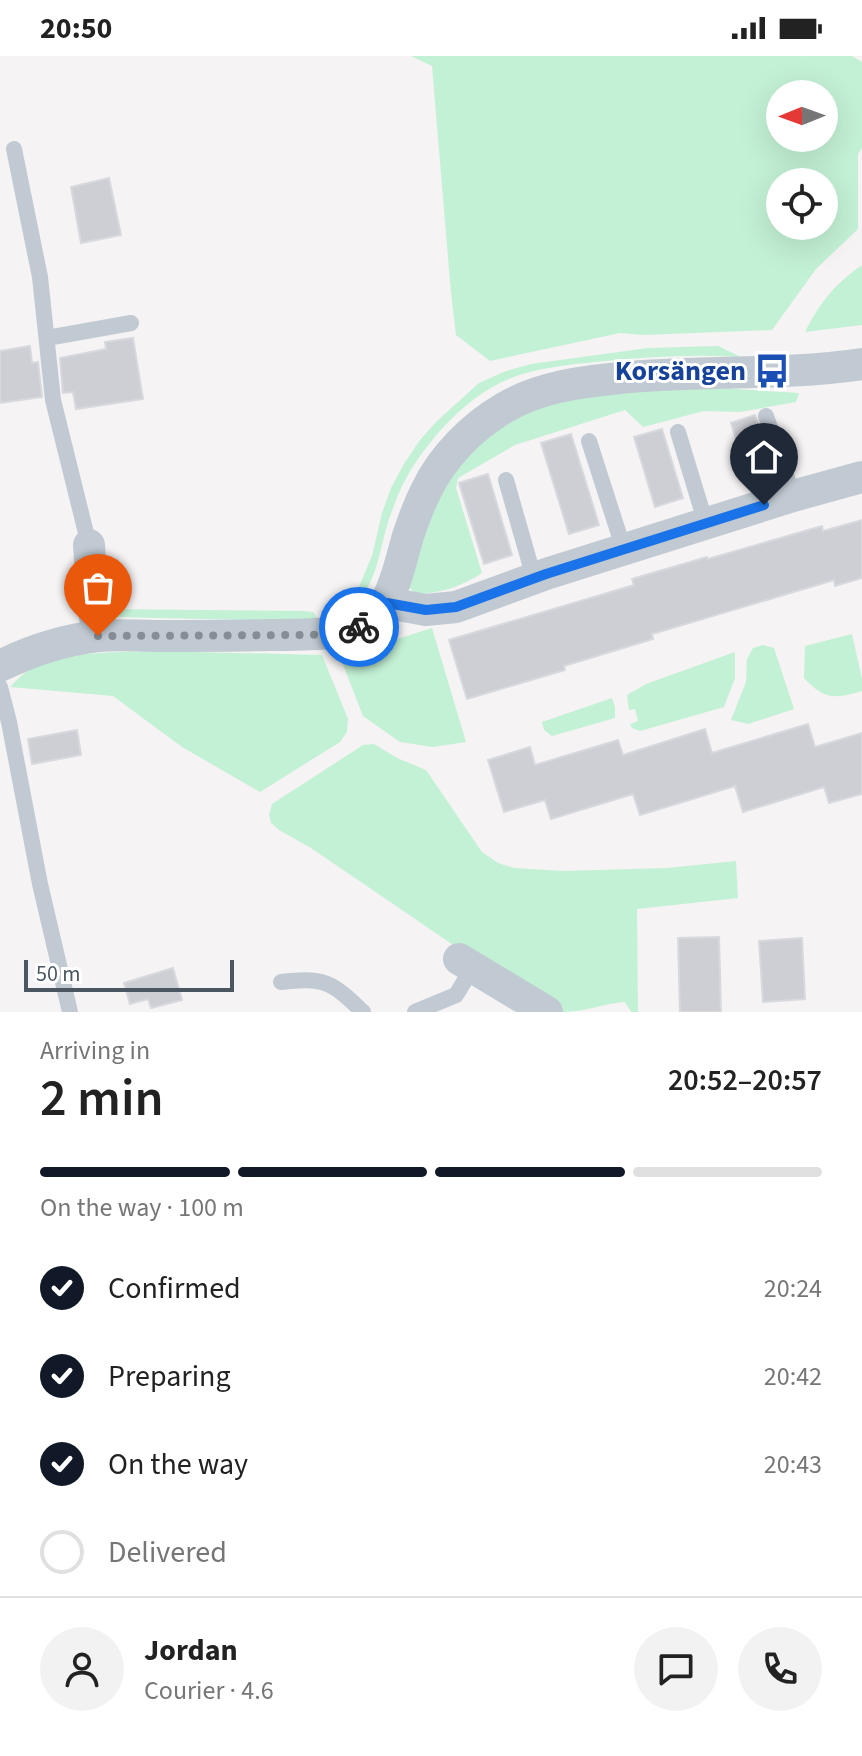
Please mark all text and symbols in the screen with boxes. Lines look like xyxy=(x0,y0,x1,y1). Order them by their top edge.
text: 20:50 xyxy=(40,7,112,50)
north arrow xyxy=(766,80,838,152)
map controls xyxy=(766,80,838,240)
button: locate xyxy=(766,168,838,240)
place label: Korsängen xyxy=(615,351,746,391)
bus stop icon: Korsängen xyxy=(753,352,791,390)
pin xyxy=(730,423,798,505)
icon: home xyxy=(742,435,786,479)
pin xyxy=(64,554,132,636)
icon: bag xyxy=(76,566,120,610)
courier xyxy=(319,587,399,667)
icon: bike xyxy=(337,605,381,649)
scale bar xyxy=(24,956,234,992)
text: 50 m xyxy=(36,958,81,990)
text: Arriving in xyxy=(40,1032,150,1069)
text: 20:52–20:57 xyxy=(668,1059,822,1102)
text: 2 min xyxy=(40,1062,164,1136)
text: On the way · 100 m xyxy=(40,1189,244,1226)
icon: check xyxy=(40,1266,84,1310)
text: Confirmed xyxy=(108,1267,241,1310)
text: 20:24 xyxy=(764,1270,822,1307)
icon: check xyxy=(40,1354,84,1398)
text: Preparing xyxy=(108,1355,231,1398)
text: 20:42 xyxy=(764,1358,822,1395)
icon: check xyxy=(40,1442,84,1486)
text: On the way xyxy=(108,1443,248,1486)
text: 20:43 xyxy=(764,1446,822,1483)
text: Delivered xyxy=(108,1531,227,1574)
button: person xyxy=(40,1627,124,1711)
button: chat xyxy=(634,1627,718,1711)
button: phone xyxy=(738,1627,822,1711)
text: Jordan xyxy=(144,1629,238,1672)
text: Courier · 4.6 xyxy=(144,1672,274,1709)

